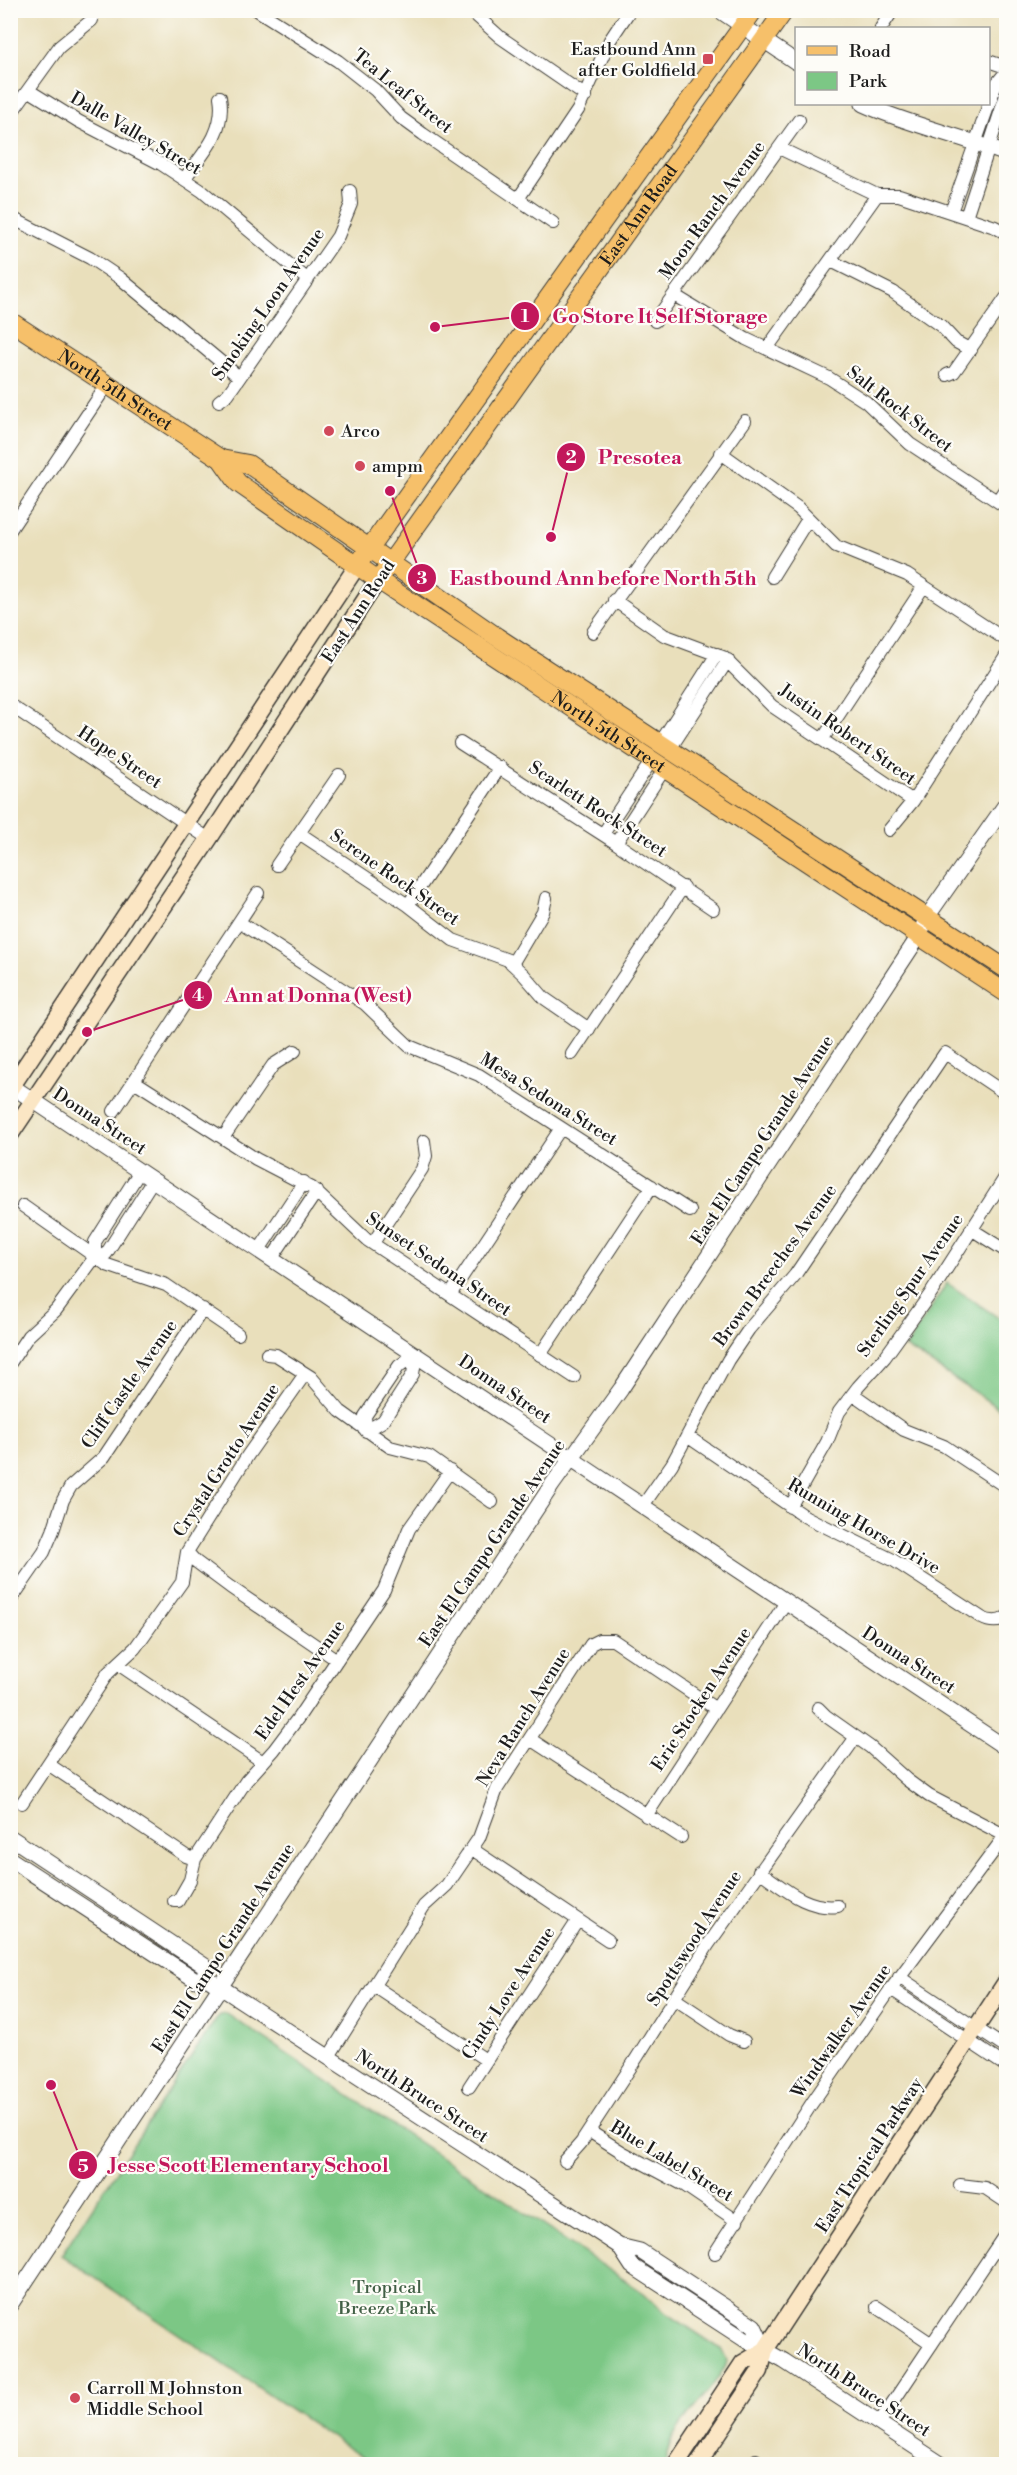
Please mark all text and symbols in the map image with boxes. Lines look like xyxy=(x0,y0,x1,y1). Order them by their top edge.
legend xyxy=(795,27,990,105)
place label: Eastbound Ann after Goldfield xyxy=(571,38,697,82)
text: Road xyxy=(849,40,892,63)
street label: Tea Leaf Street xyxy=(348,44,458,139)
marker: Eastbound Ann after Goldfield xyxy=(701,52,715,66)
text: Park xyxy=(849,70,888,93)
street label: Dalle Valley Street xyxy=(66,86,206,181)
street label: Moon Ranch Avenue xyxy=(654,136,770,284)
street label: East Ann Road xyxy=(595,160,683,271)
street label: Smoking Loon Avenue xyxy=(207,223,330,385)
callout: Go Store It Self Storage xyxy=(510,297,780,335)
text: 1 xyxy=(521,305,530,328)
text: Go Store It Self Storage xyxy=(552,305,768,330)
street label: North 5th Street xyxy=(53,344,177,437)
street label: Salt Rock Street xyxy=(842,361,958,458)
place label: Arco xyxy=(340,420,380,443)
marker: Arco xyxy=(322,424,336,438)
callout: Presotea xyxy=(556,438,694,476)
text: 2 xyxy=(565,446,577,469)
text: Presotea xyxy=(598,446,682,471)
place label: ampm xyxy=(372,455,423,478)
marker: ampm xyxy=(353,459,367,473)
street label: East Ann Road xyxy=(316,555,401,667)
callout: Eastbound Ann before North 5th xyxy=(407,559,768,597)
text: 3 xyxy=(417,567,428,590)
text: Eastbound Ann before North 5th xyxy=(449,567,757,592)
street label: Justin Robert Street xyxy=(774,678,921,791)
street label: North 5th Street xyxy=(547,686,671,779)
street label: Hope Street xyxy=(73,721,167,794)
street label: Scarlett Rock Street xyxy=(524,756,672,863)
street label: Serene Rock Street xyxy=(325,824,465,931)
callout: Ann at Donna (West) xyxy=(183,976,424,1014)
text: 4 xyxy=(192,984,204,1007)
text: Ann at Donna (West) xyxy=(223,984,412,1009)
street label: East El Campo Grande Avenue xyxy=(686,1031,839,1250)
street label: Mesa Sedona Street xyxy=(476,1048,622,1151)
street label: Donna Street xyxy=(48,1083,151,1161)
street label: Brown Breeches Avenue xyxy=(708,1180,842,1352)
street label: Sunset Sedona Street xyxy=(362,1207,516,1322)
street label: Sterling Spur Avenue xyxy=(852,1209,969,1362)
street label: Cliff Castle Avenue xyxy=(76,1315,183,1453)
street label: Donna Street xyxy=(454,1350,556,1429)
street label: Crystal Grotto Avenue xyxy=(168,1379,285,1542)
street label: East El Campo Grande Avenue xyxy=(414,1435,571,1652)
street label: Running Horse Drive xyxy=(783,1473,944,1580)
street label: Edel Hest Avenue xyxy=(250,1616,350,1745)
street label: Donna Street xyxy=(857,1622,960,1700)
street label: Eric Stocken Avenue xyxy=(646,1623,757,1776)
street label: Neva Ranch Avenue xyxy=(471,1644,575,1791)
street label: East El Campo Grande Avenue xyxy=(147,1839,300,2058)
street label: Spottswood Avenue xyxy=(642,1866,747,2011)
street label: Cindy Love Avenue xyxy=(457,1922,560,2064)
street label: Windwalker Avenue xyxy=(786,1960,896,2104)
street label: North Bruce Street xyxy=(351,2045,493,2148)
street label: East Tropical Parkway xyxy=(811,2073,928,2237)
street label: Blue Label Street xyxy=(605,2115,738,2207)
callout: Jesse Scott Elementary School xyxy=(68,2146,401,2184)
text: Jesse Scott Elementary School xyxy=(106,2154,389,2179)
text: 5 xyxy=(77,2155,89,2178)
park label: Tropical Breeze Park xyxy=(337,2276,437,2320)
street label: North Bruce Street xyxy=(793,2339,935,2442)
place label: Carroll M Johnston Middle School xyxy=(87,2377,243,2421)
marker: Carroll M Johnston Middle School xyxy=(68,2391,82,2405)

